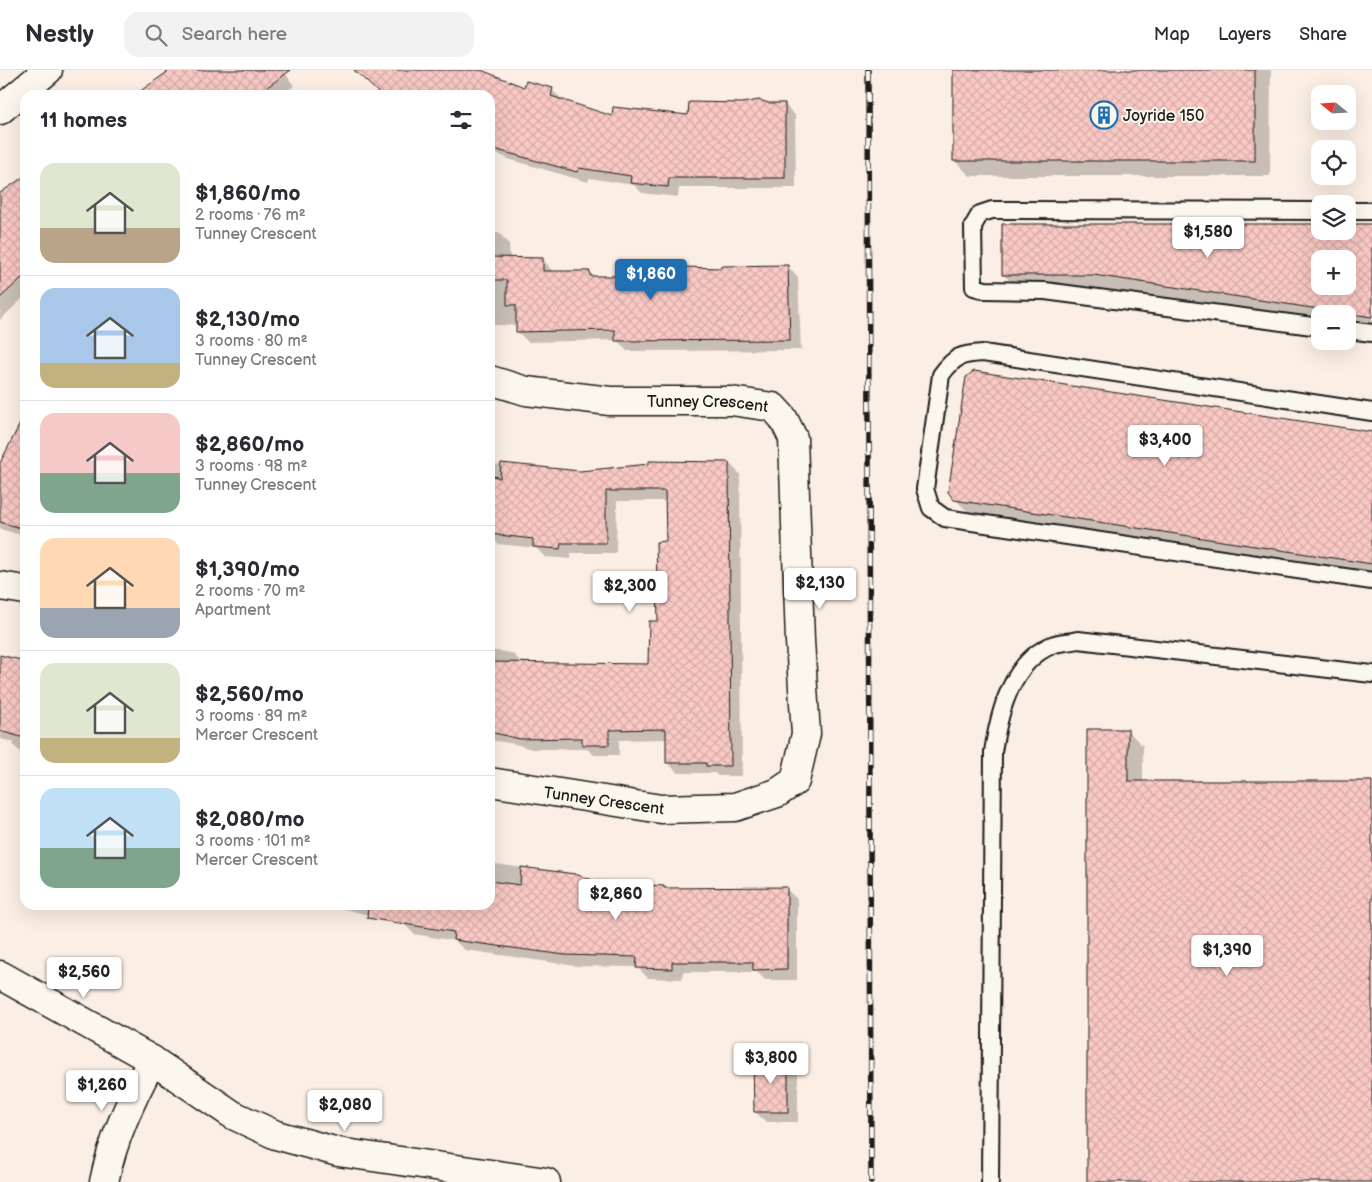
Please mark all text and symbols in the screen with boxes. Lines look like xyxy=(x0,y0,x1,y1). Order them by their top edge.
search box xyxy=(124,12,474,57)
text: Nestly xyxy=(25,20,94,49)
icon: search xyxy=(142,21,170,49)
text: Search here xyxy=(182,23,287,46)
text: Map xyxy=(1154,24,1190,45)
text: Layers xyxy=(1218,24,1271,45)
text: Share xyxy=(1299,24,1347,45)
north arrow xyxy=(1311,85,1356,130)
map controls xyxy=(1311,85,1356,350)
building icon: Joyride 150 xyxy=(1089,100,1119,130)
icon: filters xyxy=(447,106,475,134)
place label: Joyride 150 xyxy=(1123,107,1204,126)
text: 11 homes xyxy=(40,108,127,133)
button: locate xyxy=(1311,140,1356,185)
text: $1,860/mo xyxy=(195,181,300,206)
icon: home xyxy=(80,183,140,243)
button: layers xyxy=(1311,195,1356,240)
text: 2 rooms · 76 m² xyxy=(195,206,306,225)
pin: $1,580 xyxy=(1167,216,1249,259)
text: $1,580 xyxy=(1183,223,1233,242)
text: Tunney Crescent xyxy=(195,225,316,244)
button: + xyxy=(1311,250,1356,295)
pin: $1,860 xyxy=(610,258,692,301)
text: $1,860 xyxy=(626,265,676,284)
button: − xyxy=(1311,305,1356,350)
text: $2,130/mo xyxy=(195,307,300,332)
icon: home xyxy=(80,308,140,368)
text: 3 rooms · 80 m² xyxy=(195,332,308,351)
text: Tunney Crescent xyxy=(195,351,316,370)
street label: Tunney Crescent xyxy=(647,393,769,417)
pin: $3,400 xyxy=(1124,424,1206,467)
text: $3,400 xyxy=(1139,431,1191,450)
text: $2,860/mo xyxy=(195,432,304,457)
icon: home xyxy=(80,433,140,493)
text: 3 rooms · 98 m² xyxy=(195,457,307,476)
text: Tunney Crescent xyxy=(195,476,316,495)
text: $1,390/mo xyxy=(195,557,300,582)
icon: home xyxy=(80,558,140,618)
pin: $2,130 xyxy=(779,568,861,610)
pin: $2,300 xyxy=(589,570,671,613)
text: $2,130 xyxy=(795,574,845,593)
text: $2,300 xyxy=(604,577,656,596)
text: 2 rooms · 70 m² xyxy=(195,582,305,601)
text: Apartment xyxy=(195,601,271,620)
text: $2,560/mo xyxy=(195,682,304,707)
icon: home xyxy=(80,683,140,743)
text: 3 rooms · 89 m² xyxy=(195,707,307,726)
text: Mercer Crescent xyxy=(195,726,318,745)
street label: Tunney Crescent xyxy=(542,784,665,819)
text: $2,080/mo xyxy=(195,807,305,832)
icon: home xyxy=(80,808,140,868)
text: 3 rooms · 101 m² xyxy=(195,832,311,851)
text: Mercer Crescent xyxy=(195,851,318,870)
pin: $2,860 xyxy=(575,878,657,921)
text: $2,860 xyxy=(590,885,642,904)
pin: $1,390 xyxy=(1186,934,1268,977)
text: $1,390 xyxy=(1202,941,1252,960)
pin: $2,560 xyxy=(43,956,125,999)
text: $2,560 xyxy=(58,963,110,982)
pin: $3,800 xyxy=(730,1042,812,1085)
text: $3,800 xyxy=(745,1049,798,1068)
pin: $1,260 xyxy=(61,1070,143,1112)
text: $1,260 xyxy=(77,1076,127,1095)
pin: $2,080 xyxy=(304,1090,386,1132)
text: $2,080 xyxy=(318,1096,372,1115)

